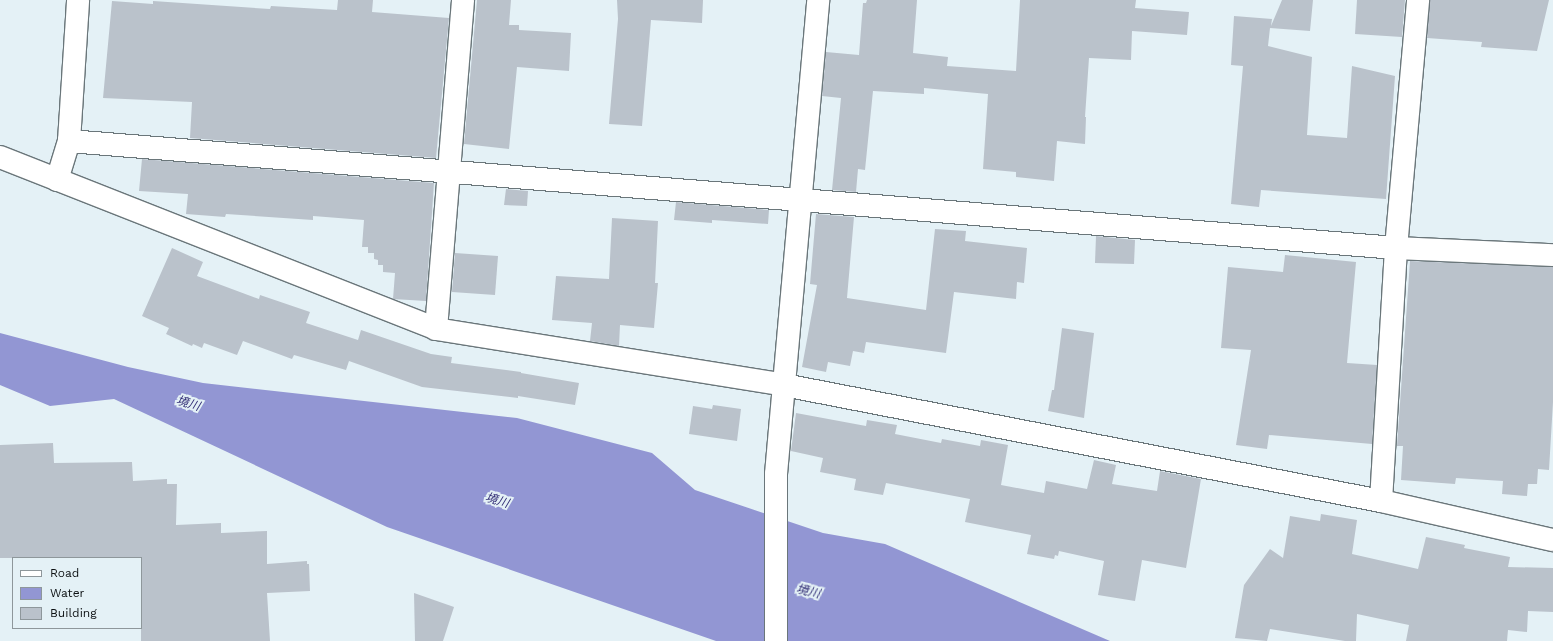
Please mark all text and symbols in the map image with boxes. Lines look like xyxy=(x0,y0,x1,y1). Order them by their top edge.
water label: 境川 xyxy=(174,394,202,414)
water label: 境川 xyxy=(483,491,511,511)
legend xyxy=(12,557,142,629)
text: Road xyxy=(50,566,79,580)
water label: 境川 xyxy=(795,582,821,602)
text: Water xyxy=(50,586,84,600)
text: Building xyxy=(50,606,97,620)

